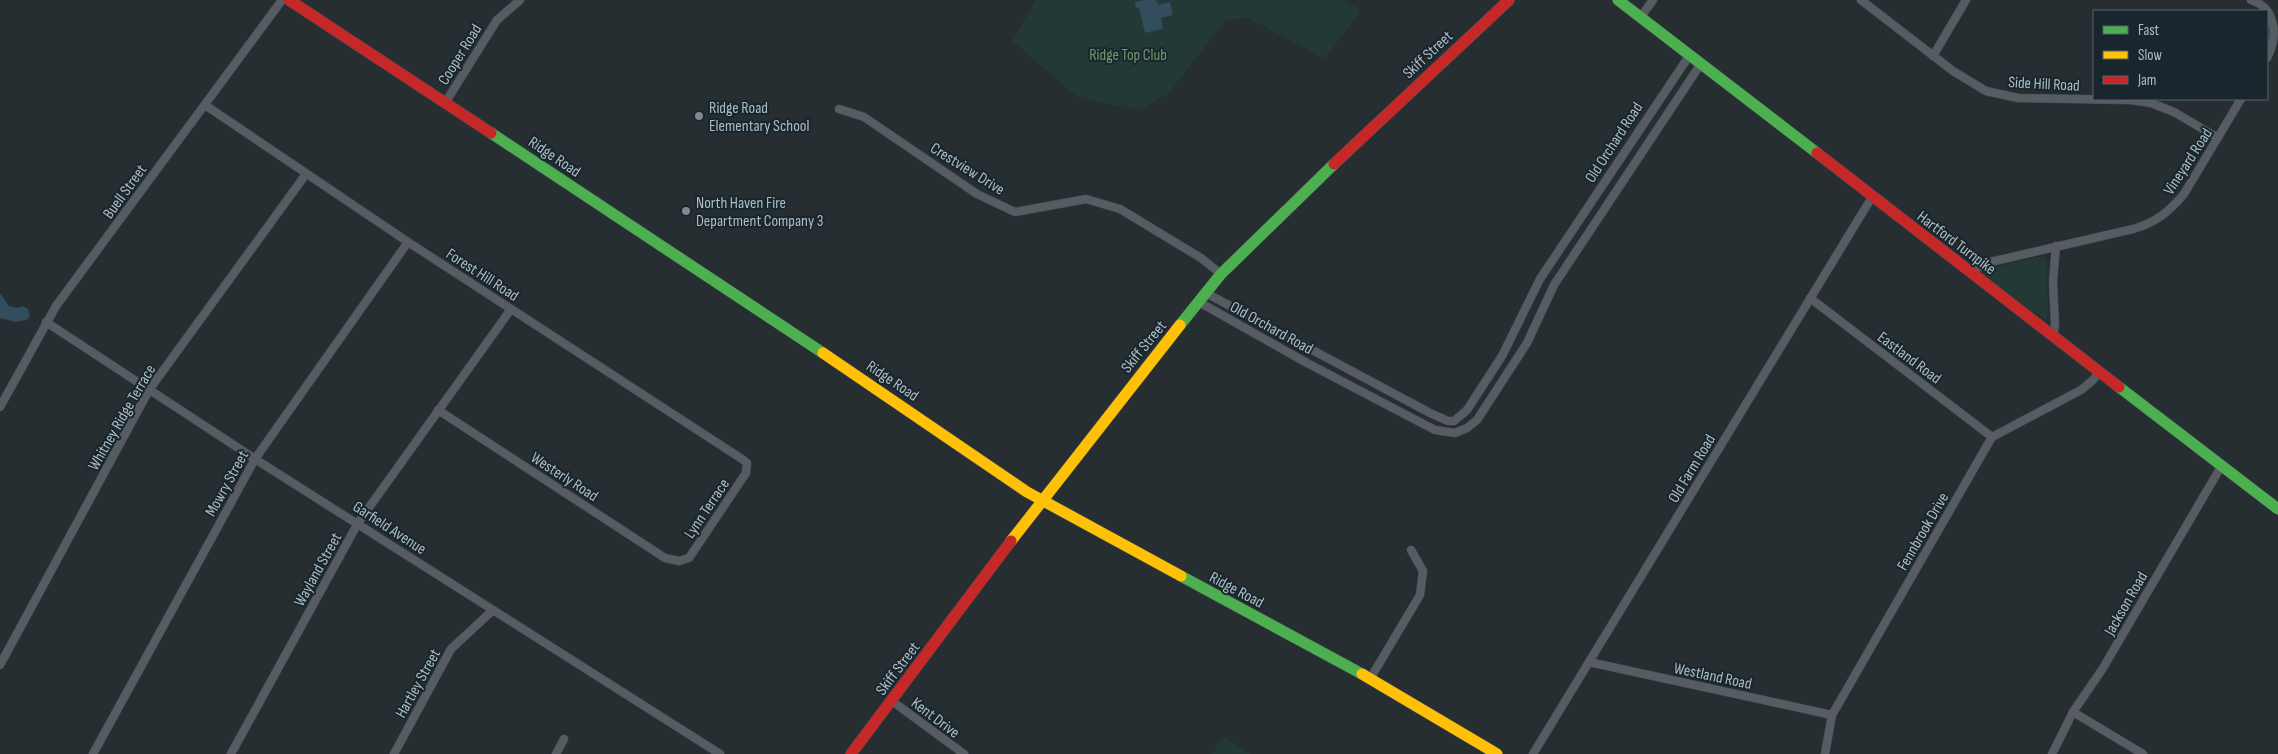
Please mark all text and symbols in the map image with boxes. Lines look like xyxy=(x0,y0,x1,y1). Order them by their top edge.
legend xyxy=(2093,10,2268,100)
street label: Cooper Road xyxy=(434,21,486,89)
text: Fast xyxy=(2138,21,2160,40)
street label: Skiff Street xyxy=(1399,27,1457,83)
park label: Ridge Top Club xyxy=(1089,46,1167,65)
text: Slow xyxy=(2138,46,2162,65)
text: Jam xyxy=(2137,71,2156,90)
street label: Side Hill Road xyxy=(2008,73,2080,96)
place label: Ridge Road Elementary School xyxy=(709,99,809,136)
street label: Old Orchard Road xyxy=(1581,99,1647,187)
marker: Ridge Road Elementary School xyxy=(693,110,705,122)
street label: Vineyard Road xyxy=(2160,125,2217,199)
street label: Ridge Road xyxy=(524,133,584,182)
street label: Crestview Drive xyxy=(926,139,1008,200)
street label: Buell Street xyxy=(99,161,151,223)
place label: North Haven Fire Department Company 3 xyxy=(696,194,823,231)
marker: North Haven Fire Department Company 3 xyxy=(680,205,692,217)
street label: Hartford Turnpike xyxy=(1913,207,1999,279)
street label: Forest Hill Road xyxy=(442,245,522,306)
street label: Old Orchard Road xyxy=(1226,298,1316,359)
street label: Skiff Street xyxy=(1117,317,1171,377)
street label: Eastland Road xyxy=(1873,328,1945,388)
street label: Ridge Road xyxy=(862,357,922,406)
street label: Whitney Ridge Terrace xyxy=(84,361,160,474)
street label: Old Farm Road xyxy=(1665,431,1720,506)
street label: Mowry Street xyxy=(201,447,253,520)
street label: Westerly Road xyxy=(527,448,601,506)
street label: Lynn Terrace xyxy=(680,475,734,542)
street label: Fennbrook Drive xyxy=(1893,489,1953,574)
street label: Garfield Avenue xyxy=(349,498,429,559)
street label: Wayland Street xyxy=(290,530,346,610)
street label: Ridge Road xyxy=(1206,568,1267,613)
street label: Jackson Road xyxy=(2100,569,2152,640)
street label: Skiff Street xyxy=(872,639,924,699)
street label: Hartley Street xyxy=(392,646,445,721)
street label: Westland Road xyxy=(1672,659,1753,694)
street label: Kent Drive xyxy=(907,694,963,743)

